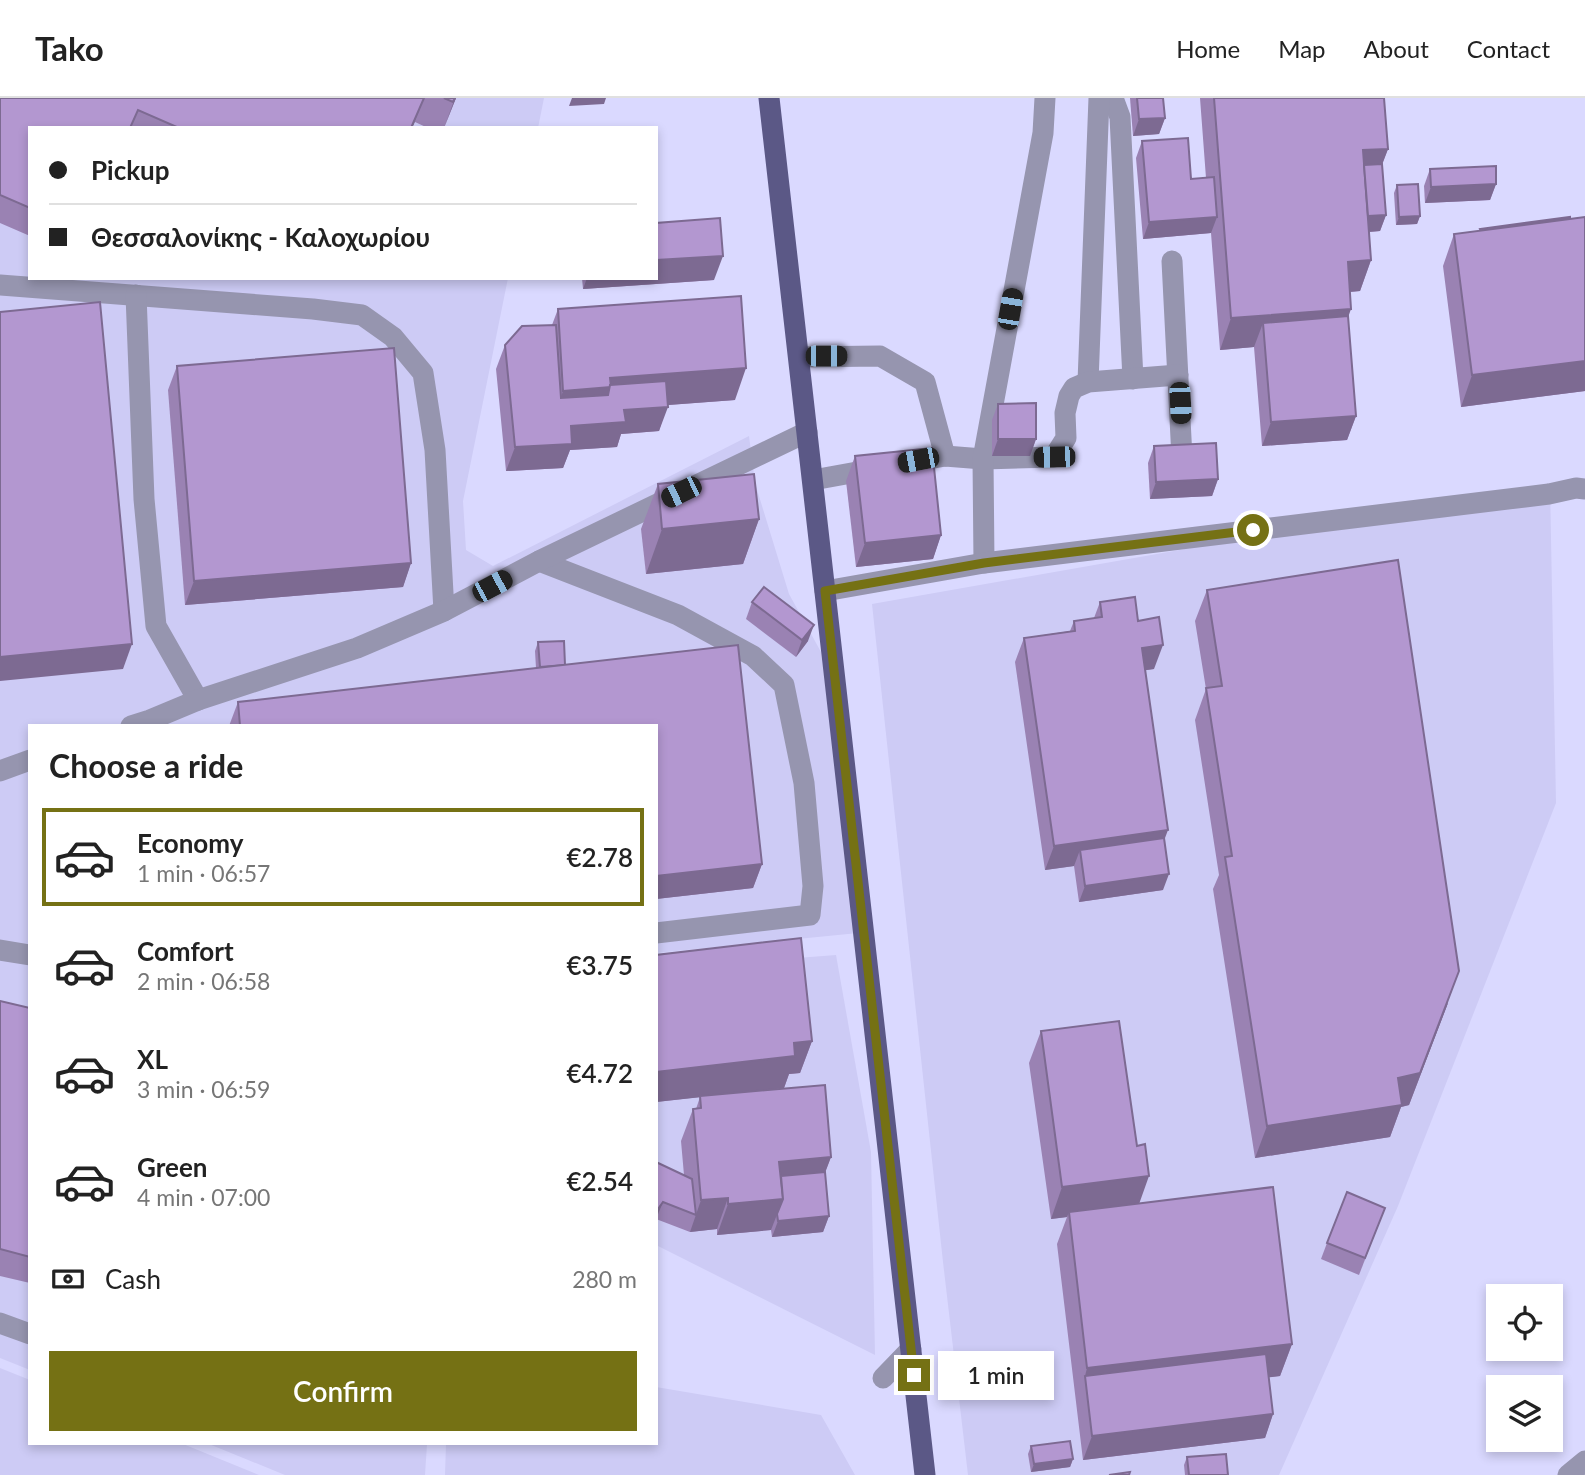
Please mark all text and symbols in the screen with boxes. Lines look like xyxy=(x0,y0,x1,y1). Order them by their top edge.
text: Tako xyxy=(35,28,104,68)
text: Home xyxy=(1176,34,1240,63)
text: Map xyxy=(1278,34,1326,63)
text: About xyxy=(1364,34,1429,63)
text: Contact xyxy=(1467,34,1550,63)
text: Pickup xyxy=(91,154,170,186)
text: Θεσσαλονίκης - Καλοχωρίου xyxy=(91,221,430,253)
car xyxy=(997,286,1024,332)
car xyxy=(806,346,848,367)
car xyxy=(1169,381,1192,425)
car xyxy=(896,446,941,474)
car xyxy=(1033,446,1076,468)
car xyxy=(658,473,705,511)
route start xyxy=(1237,514,1269,546)
car xyxy=(469,567,516,605)
text: Choose a ride xyxy=(49,746,243,785)
icon: car xyxy=(53,826,116,889)
text: Economy xyxy=(137,827,243,859)
text: €2.78 xyxy=(567,841,633,873)
text: 1 min · 06:57 xyxy=(137,859,270,887)
icon: car xyxy=(53,934,116,997)
text: Comfort xyxy=(137,935,234,967)
text: €3.75 xyxy=(567,949,633,981)
text: 2 min · 06:58 xyxy=(137,967,270,995)
icon: car xyxy=(53,1042,116,1105)
text: XL xyxy=(137,1043,168,1075)
text: €4.72 xyxy=(567,1057,633,1089)
text: 3 min · 06:59 xyxy=(137,1075,270,1103)
icon: car xyxy=(53,1150,116,1213)
text: Green xyxy=(137,1151,207,1183)
text: €2.54 xyxy=(567,1165,633,1197)
text: 4 min · 07:00 xyxy=(137,1183,270,1211)
icon: cash xyxy=(49,1260,87,1298)
text: Cash xyxy=(105,1263,161,1295)
text: 280 m xyxy=(572,1265,637,1293)
map controls xyxy=(1486,1284,1563,1452)
button: locate xyxy=(1486,1284,1563,1361)
callout: 1 min xyxy=(939,1350,1054,1400)
button: Confirm xyxy=(49,1351,637,1431)
route end xyxy=(898,1359,930,1391)
text: 1 min xyxy=(968,1361,1024,1389)
button: layers xyxy=(1486,1375,1563,1452)

